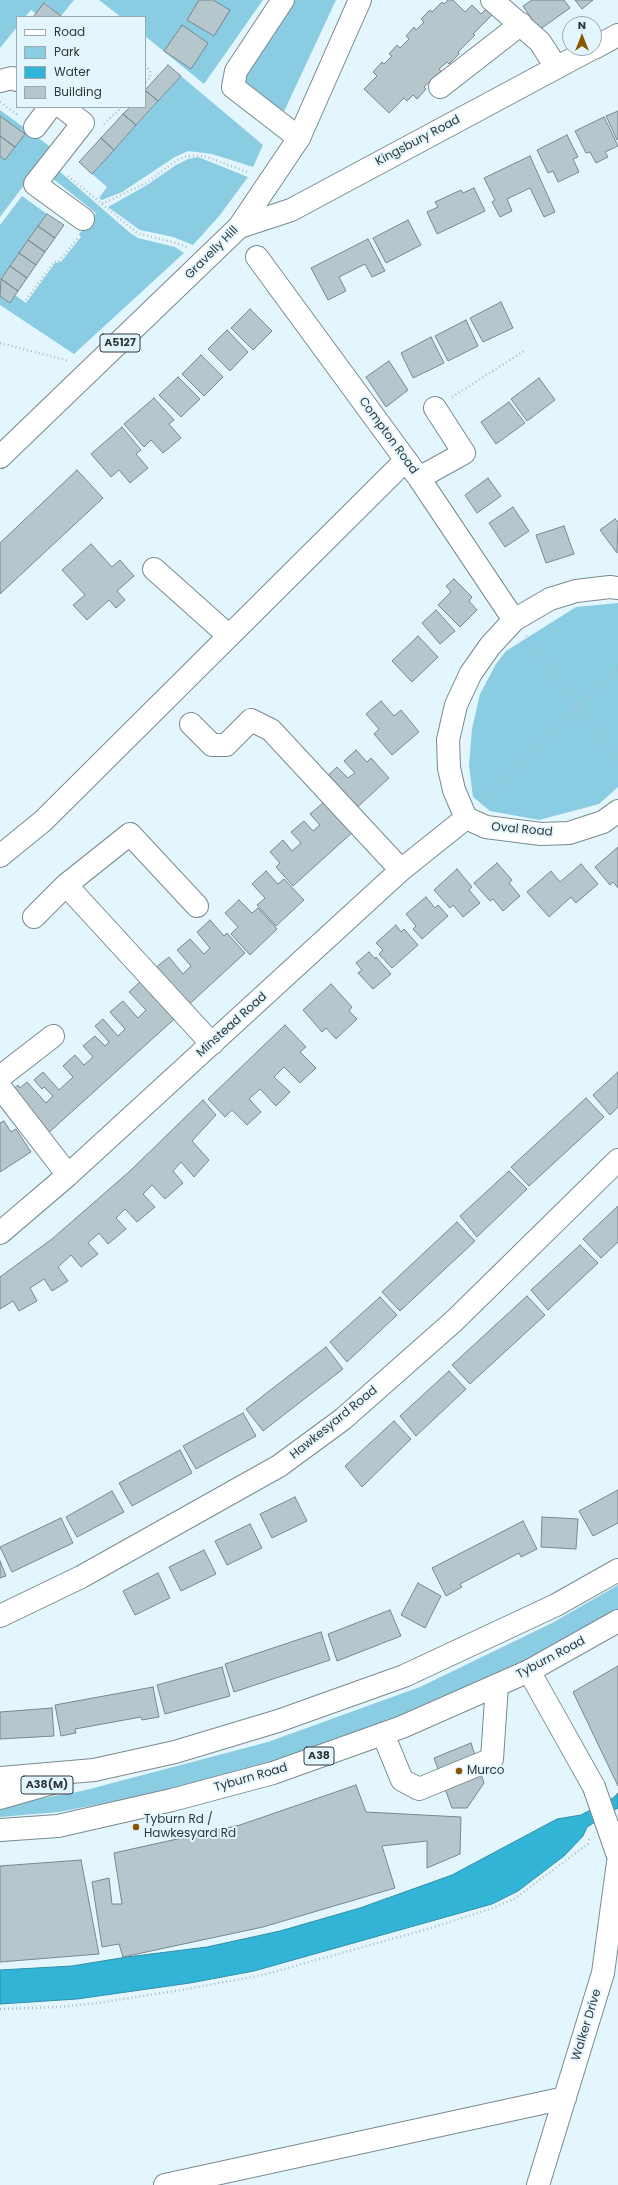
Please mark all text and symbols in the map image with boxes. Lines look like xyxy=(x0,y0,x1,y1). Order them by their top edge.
legend xyxy=(16,16,146,108)
north arrow xyxy=(562,16,602,56)
text: N xyxy=(578,17,586,33)
text: Road xyxy=(54,23,85,40)
text: Park xyxy=(54,43,80,60)
text: Water xyxy=(54,63,90,80)
text: Building xyxy=(54,83,102,100)
street label: Kingsbury Road xyxy=(373,113,463,169)
street label: Gravelly Hill xyxy=(182,223,242,283)
road number: A5127 xyxy=(100,334,140,352)
street label: Compton Road xyxy=(355,395,421,477)
street label: Oval Road xyxy=(491,820,553,840)
street label: Minstead Road xyxy=(194,990,270,1060)
street label: Hawkesyard Road xyxy=(288,1383,380,1463)
street label: Tyburn Road xyxy=(514,1634,588,1682)
road number: A38 xyxy=(304,1747,334,1765)
street label: Tyburn Road xyxy=(213,1761,289,1795)
place label: Murco xyxy=(467,1764,504,1778)
marker: Murco xyxy=(454,1766,464,1776)
road number: A38(M) xyxy=(21,1776,73,1794)
place label: Tyburn Rd / Hawkesyard Rd xyxy=(144,1813,236,1841)
marker: Tyburn Rd / Hawkesyard Rd xyxy=(131,1822,141,1832)
street label: Walker Drive xyxy=(569,1987,605,2063)

